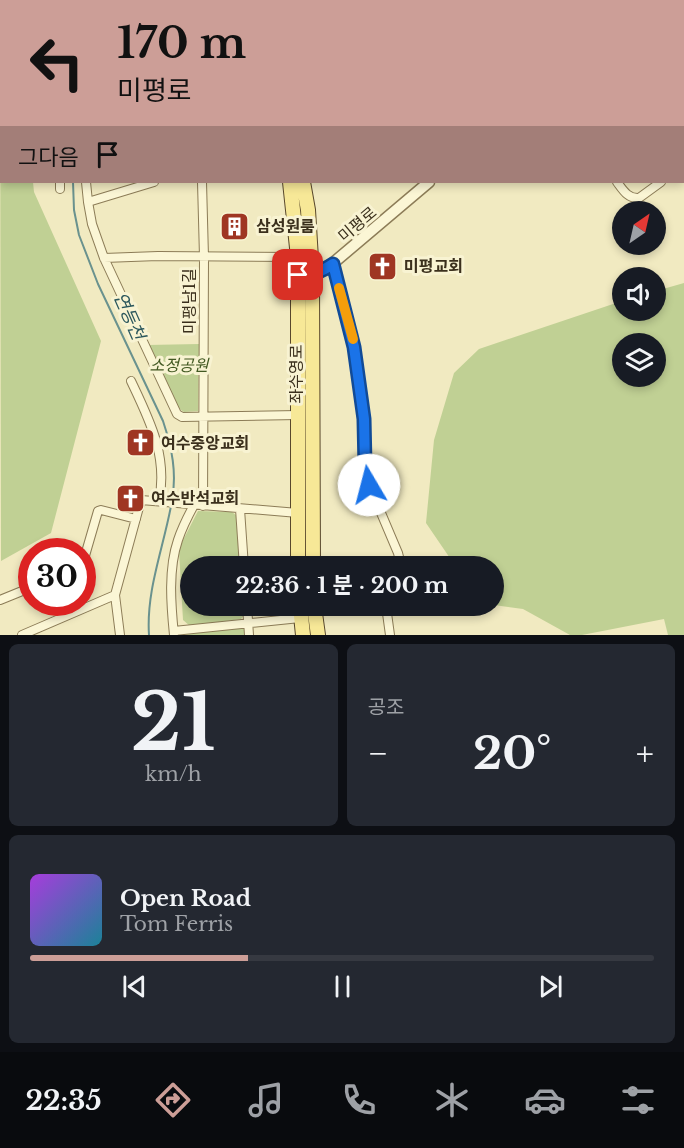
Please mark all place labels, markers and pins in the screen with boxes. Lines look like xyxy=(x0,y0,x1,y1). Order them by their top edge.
building icon: 삼성원룸 xyxy=(219,210,251,242)
place label: 삼성원룸 xyxy=(256,216,315,236)
pin xyxy=(272,249,323,300)
church icon: 미평교회 xyxy=(367,250,399,282)
place label: 미평교회 xyxy=(404,256,463,276)
church icon: 여수중앙교회 xyxy=(124,427,156,459)
place label: 여수중앙교회 xyxy=(161,433,249,453)
church icon: 여수반석교회 xyxy=(114,482,146,514)
place label: 여수반석교회 xyxy=(151,488,239,508)

